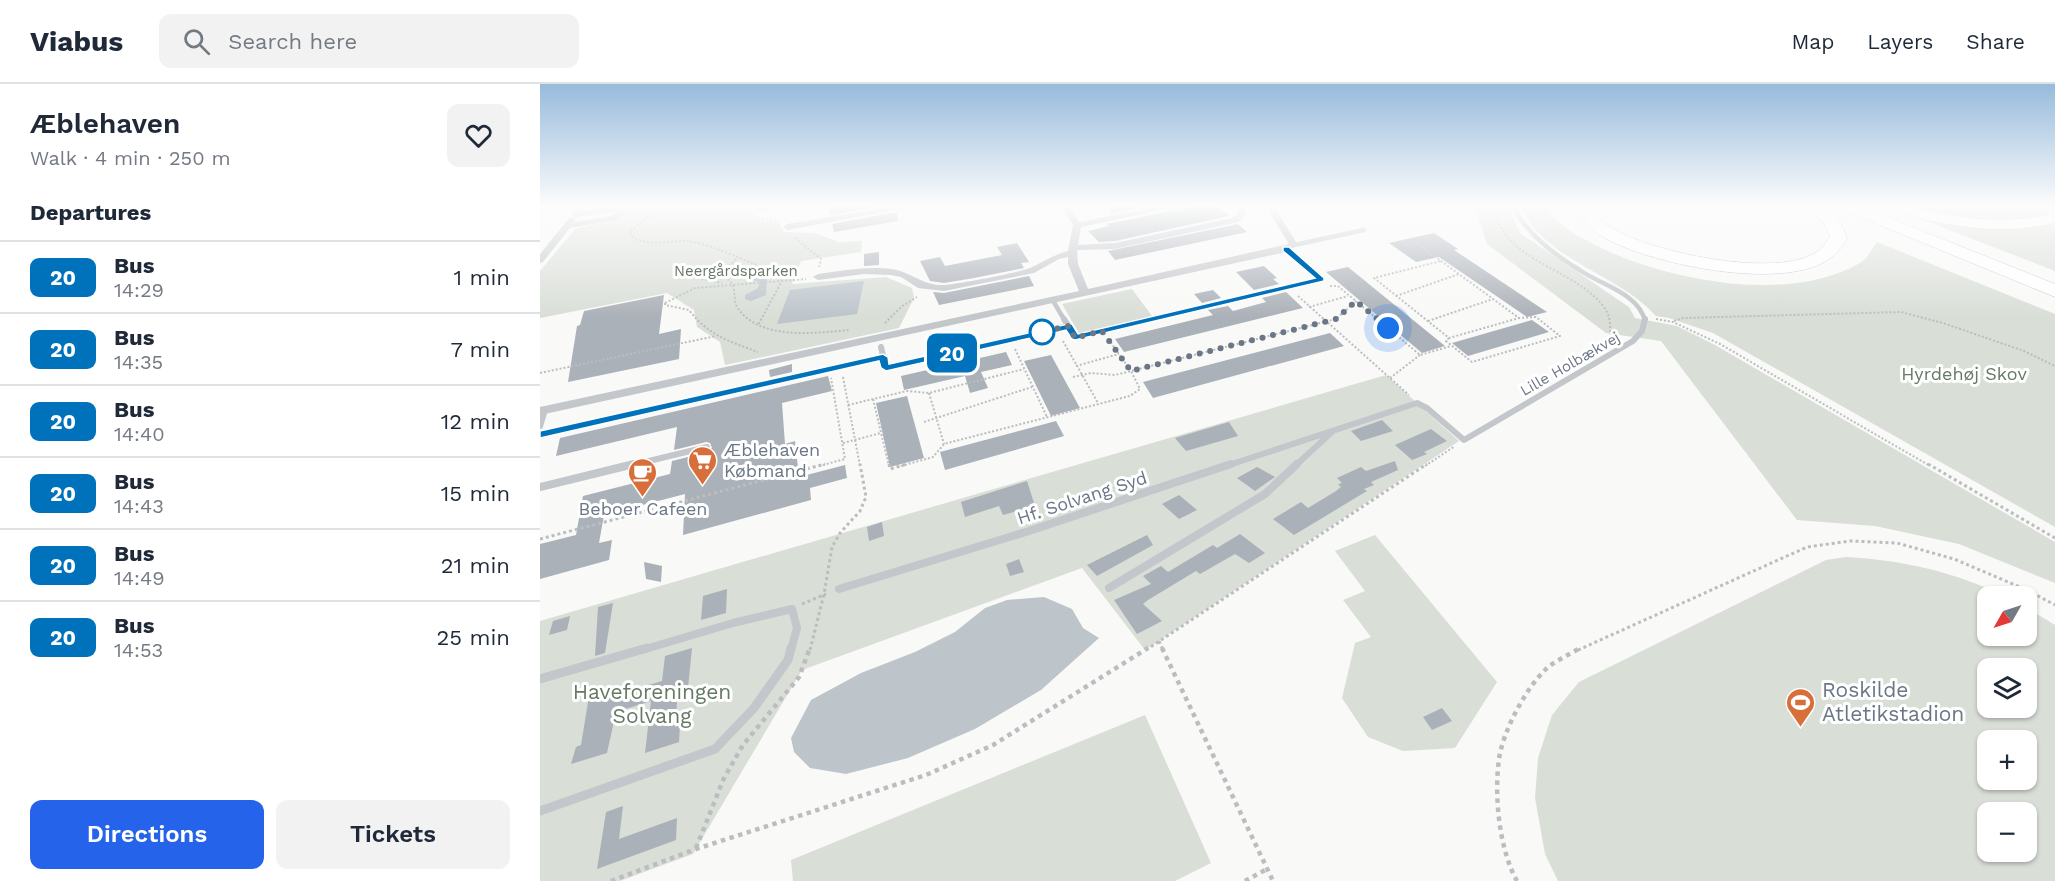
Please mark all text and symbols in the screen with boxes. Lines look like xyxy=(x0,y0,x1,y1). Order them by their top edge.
search box xyxy=(159,14,579,68)
text: Viabus xyxy=(30,25,123,58)
icon: search xyxy=(180,25,213,58)
text: Search here xyxy=(228,29,357,54)
text: Map xyxy=(1791,29,1834,54)
text: Layers xyxy=(1867,29,1933,54)
text: Share xyxy=(1966,29,2025,54)
button: heart xyxy=(447,104,510,167)
text: Æblehaven xyxy=(30,107,180,140)
text: Walk · 4 min · 250 m xyxy=(30,146,231,170)
text: Departures xyxy=(30,200,151,225)
text: Bus xyxy=(114,253,154,278)
park label: Neergårdsparken xyxy=(674,262,798,280)
text: 20 xyxy=(50,265,76,290)
text: 1 min xyxy=(453,265,510,290)
text: 14:29 xyxy=(114,278,164,302)
your location xyxy=(1373,313,1403,343)
unlabelled marker xyxy=(1029,319,1055,345)
text: Bus xyxy=(114,325,154,350)
street label: Lille Holbækvej xyxy=(1517,328,1623,400)
line badge: 20 xyxy=(925,334,979,372)
text: 20 xyxy=(50,337,76,362)
text: 7 min xyxy=(450,337,510,362)
text: 20 xyxy=(939,341,965,366)
text: 14:35 xyxy=(114,350,163,374)
park label: Hyrdehøj Skov xyxy=(1901,363,2027,384)
text: Bus xyxy=(114,397,154,422)
text: 20 xyxy=(50,409,76,434)
text: 12 min xyxy=(441,409,510,434)
text: 14:40 xyxy=(114,422,165,446)
place label: Æblehaven Købmand xyxy=(724,439,820,481)
supermarket icon: Æblehaven Købmand xyxy=(687,444,719,486)
cafe icon: Beboer Cafeen xyxy=(627,456,659,498)
street label: Hf. Solvang Syd xyxy=(1014,467,1149,528)
text: Bus xyxy=(114,469,154,494)
text: 20 xyxy=(50,481,76,506)
text: 15 min xyxy=(441,481,510,506)
text: 14:43 xyxy=(114,494,164,518)
place label: Beboer Cafeen xyxy=(579,498,707,519)
text: Bus xyxy=(114,541,154,566)
text: 20 xyxy=(50,553,76,578)
text: 21 min xyxy=(441,553,510,578)
text: 14:49 xyxy=(114,566,165,590)
north arrow xyxy=(1977,586,2037,646)
map controls xyxy=(1977,586,2037,862)
text: Bus xyxy=(114,613,154,638)
text: 20 xyxy=(50,625,76,650)
text: 25 min xyxy=(436,625,510,650)
text: 14:53 xyxy=(114,638,163,662)
button: layers xyxy=(1977,658,2037,718)
place label: Roskilde Atletikstadion xyxy=(1822,677,1964,726)
park label: Haveforeningen Solvang xyxy=(573,679,731,728)
sports icon: Roskilde Atletikstadion xyxy=(1785,686,1817,728)
button: + xyxy=(1977,730,2037,790)
button: Directions xyxy=(30,800,264,869)
button: Tickets xyxy=(276,800,510,869)
button: − xyxy=(1977,802,2037,862)

